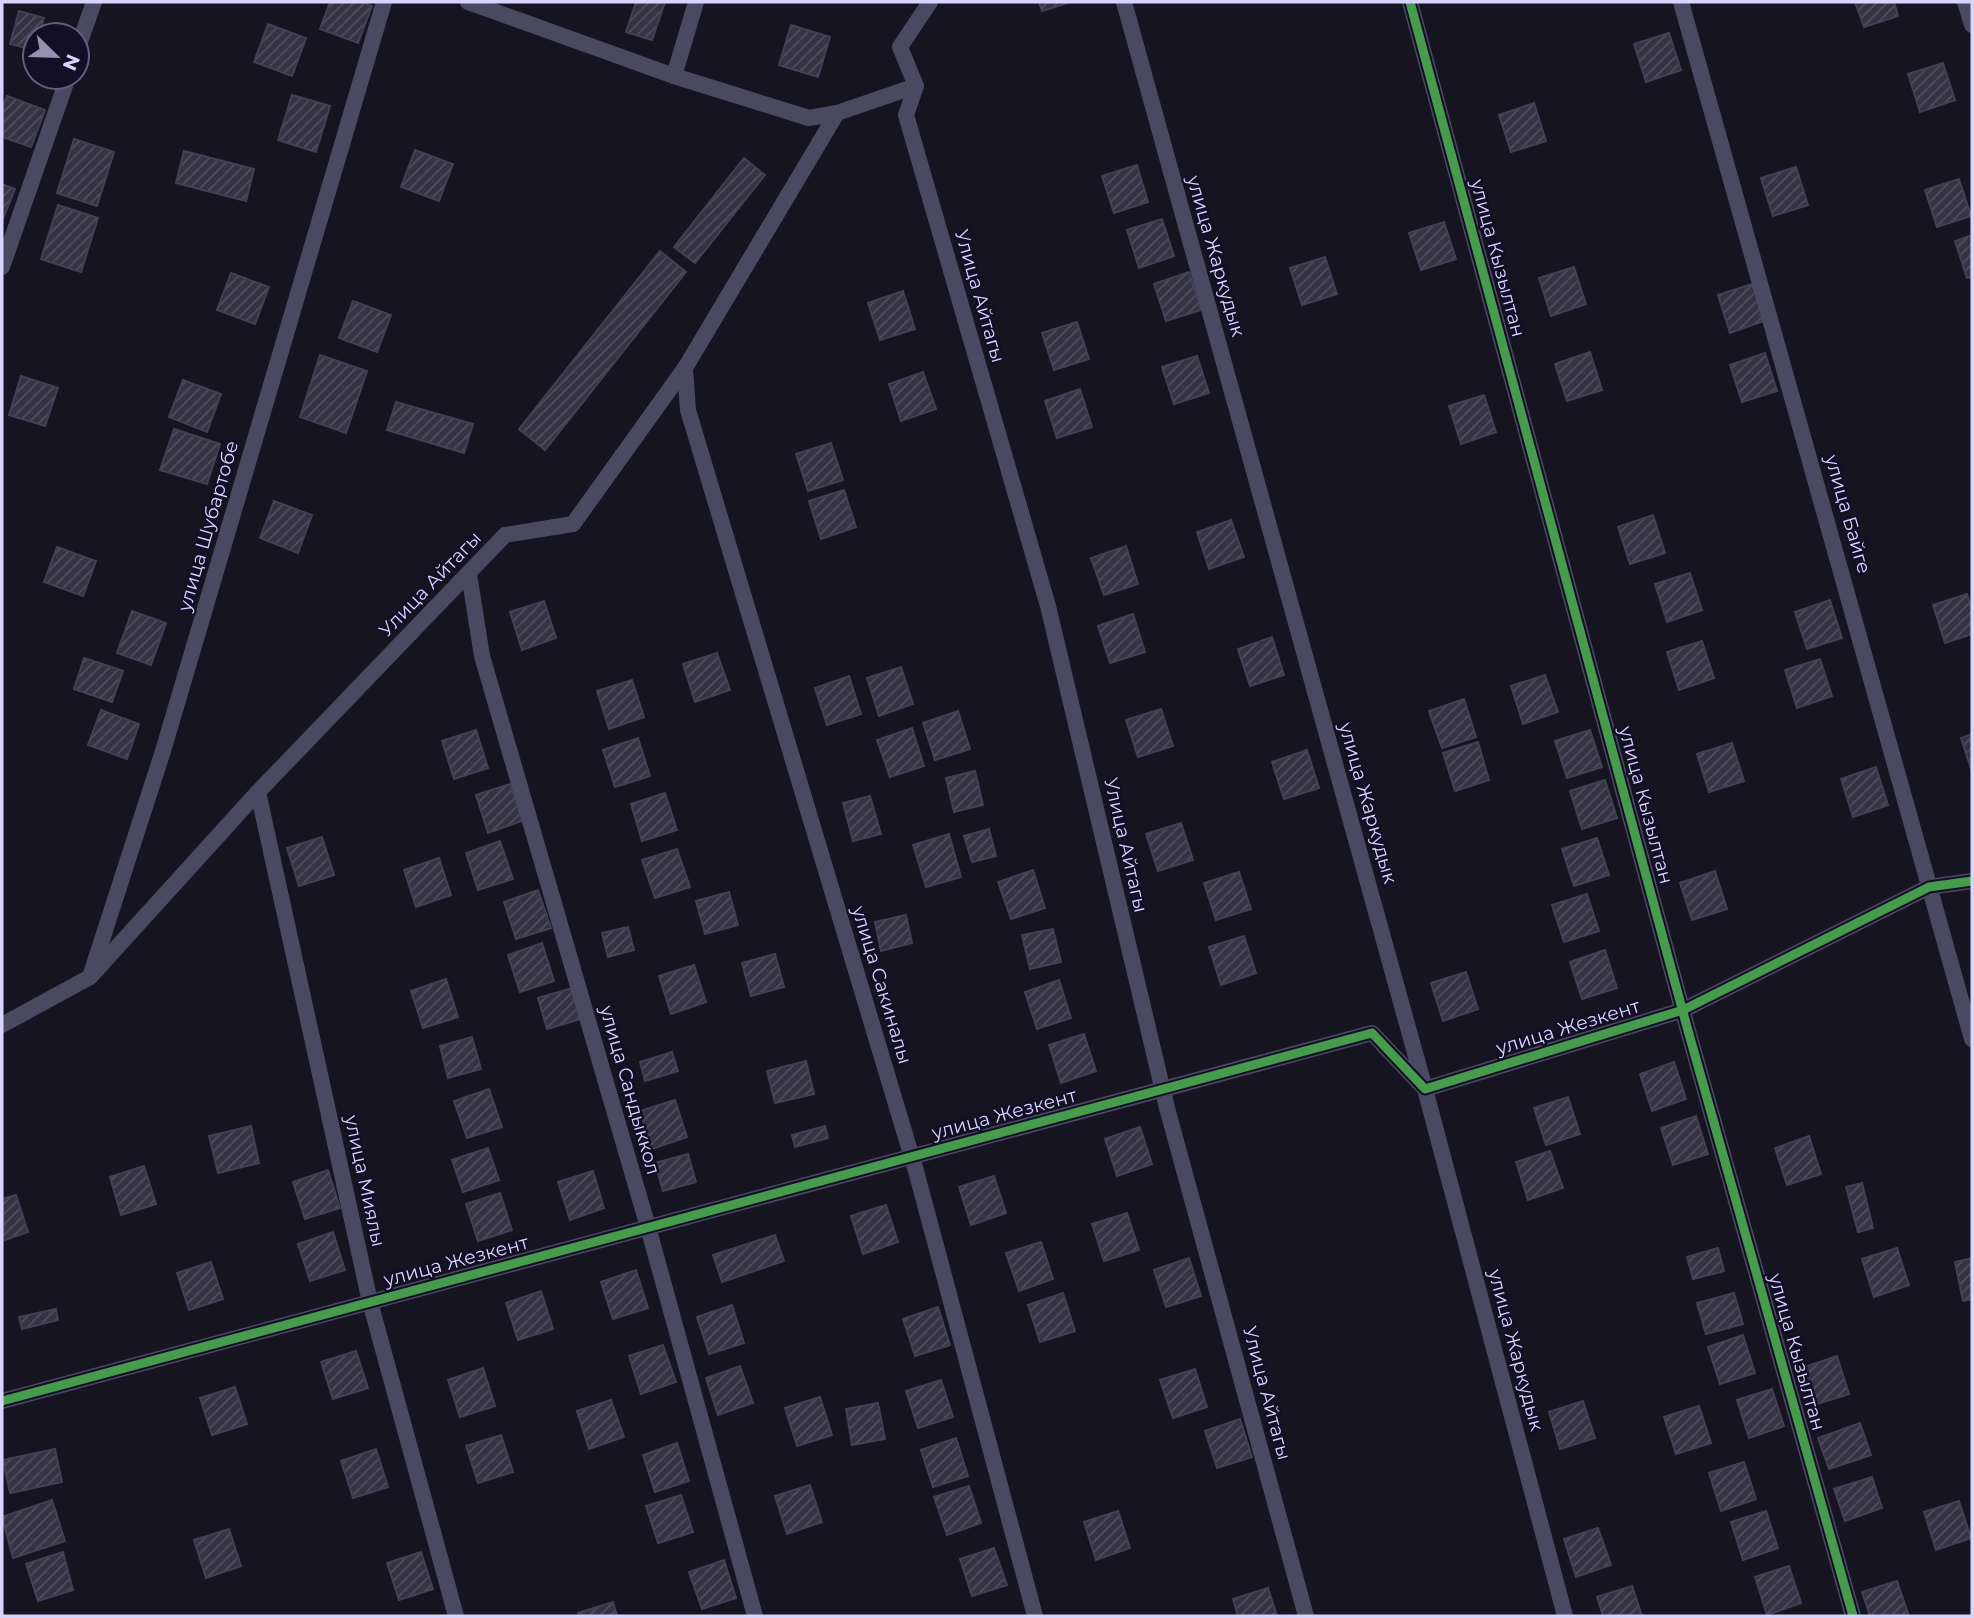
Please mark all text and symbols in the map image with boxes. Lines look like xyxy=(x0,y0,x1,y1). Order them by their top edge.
north arrow xyxy=(21,21,91,91)
text: N xyxy=(58,51,85,74)
street label: улица Жаркудык xyxy=(1182,172,1250,339)
street label: улица Кызылтан xyxy=(1466,176,1530,339)
street label: Улица Айтагы xyxy=(950,227,1010,365)
street label: улица Шубартобе xyxy=(172,438,243,615)
street label: улица Байге xyxy=(1820,451,1876,576)
street label: Улица Айтагы xyxy=(374,527,486,641)
street label: улица Жаркудык xyxy=(1334,719,1402,886)
street label: улица Кызылтан xyxy=(1614,723,1678,886)
street label: Улица Айтагы xyxy=(1099,775,1153,915)
street label: улица Сакиналы xyxy=(847,902,917,1067)
street label: улица Жезкент xyxy=(1492,994,1643,1060)
street label: улица Сандыккол xyxy=(595,1002,665,1177)
street label: улица Жезкент xyxy=(928,1084,1079,1145)
street label: улица Миялы xyxy=(340,1112,390,1249)
street label: улица Жезкент xyxy=(380,1231,531,1292)
street label: улица Жаркудык xyxy=(1483,1266,1549,1433)
street label: улица Кызылтан xyxy=(1763,1270,1830,1433)
street label: Улица Айтагы xyxy=(1238,1324,1296,1462)

